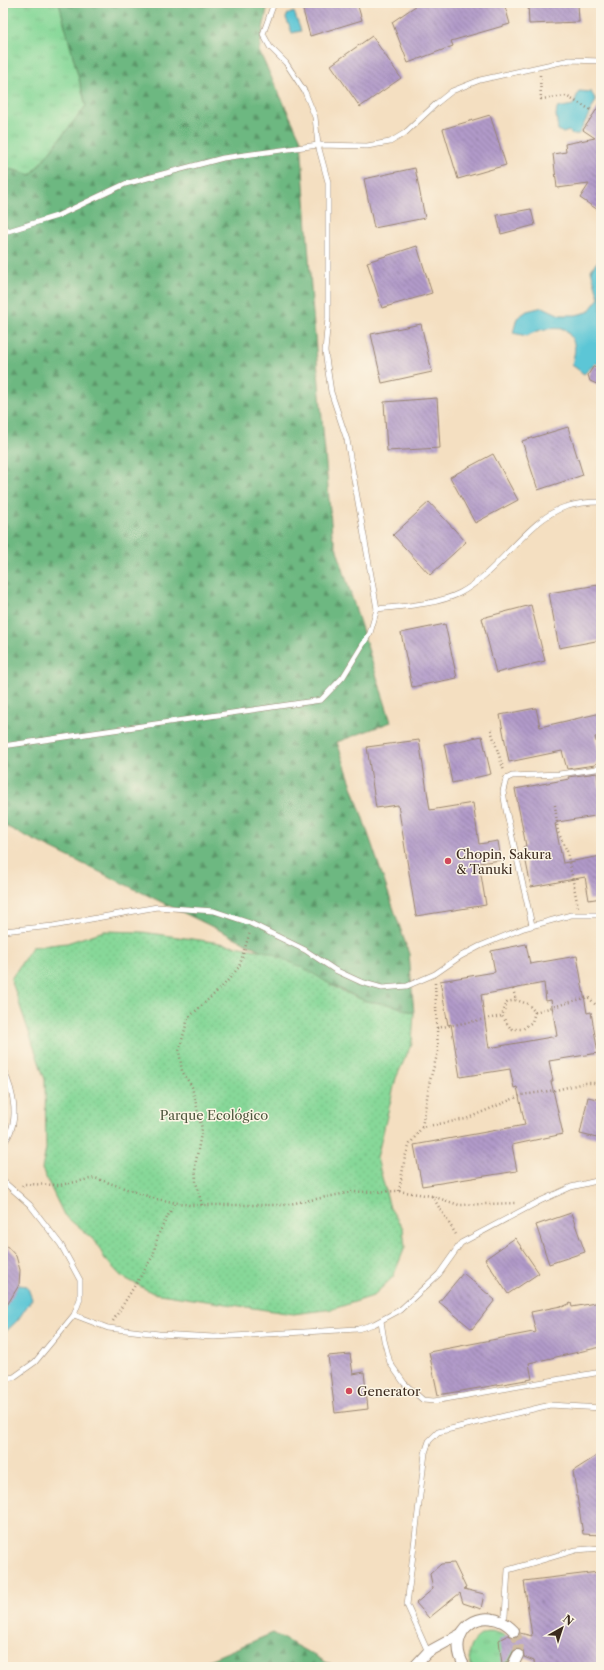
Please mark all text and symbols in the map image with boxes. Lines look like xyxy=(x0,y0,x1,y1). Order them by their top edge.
place label: Chopin, Sakura & Tanuki xyxy=(456,846,552,877)
marker: Chopin, Sakura & Tanuki xyxy=(443,856,453,866)
park label: Parque Ecológico xyxy=(160,1107,268,1123)
place label: Generator xyxy=(357,1383,421,1399)
marker: Generator xyxy=(344,1386,354,1396)
north arrow xyxy=(542,1608,582,1648)
text: N xyxy=(560,1612,577,1629)

